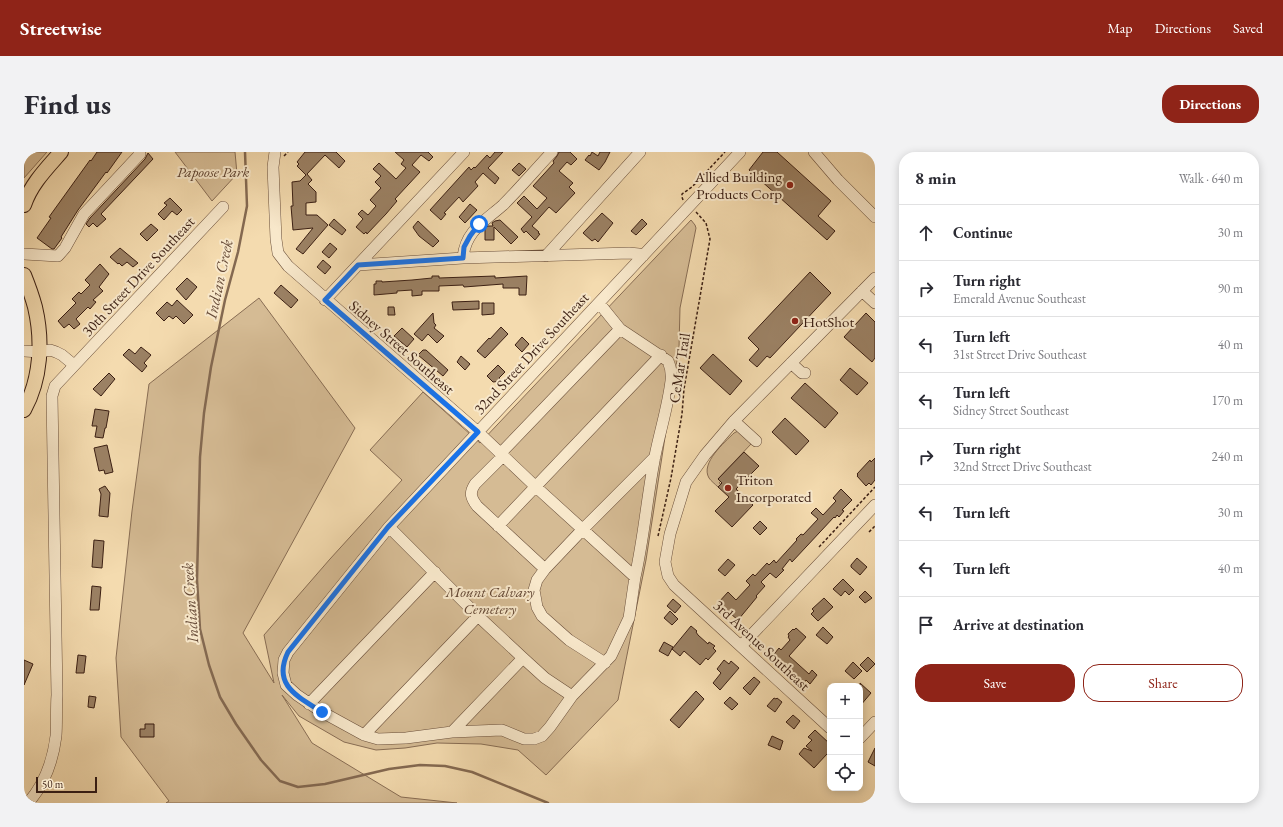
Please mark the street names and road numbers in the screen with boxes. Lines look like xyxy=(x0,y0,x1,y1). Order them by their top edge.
street label: 30th Street Drive Southeast xyxy=(78,212,199,340)
street label: 32nd Street Drive Southeast xyxy=(469,288,593,418)
street label: Sidney Street Southeast xyxy=(345,296,459,398)
street label: CeMar Trail xyxy=(664,331,694,404)
street label: 3rd Avenue Southeast xyxy=(710,595,814,695)

